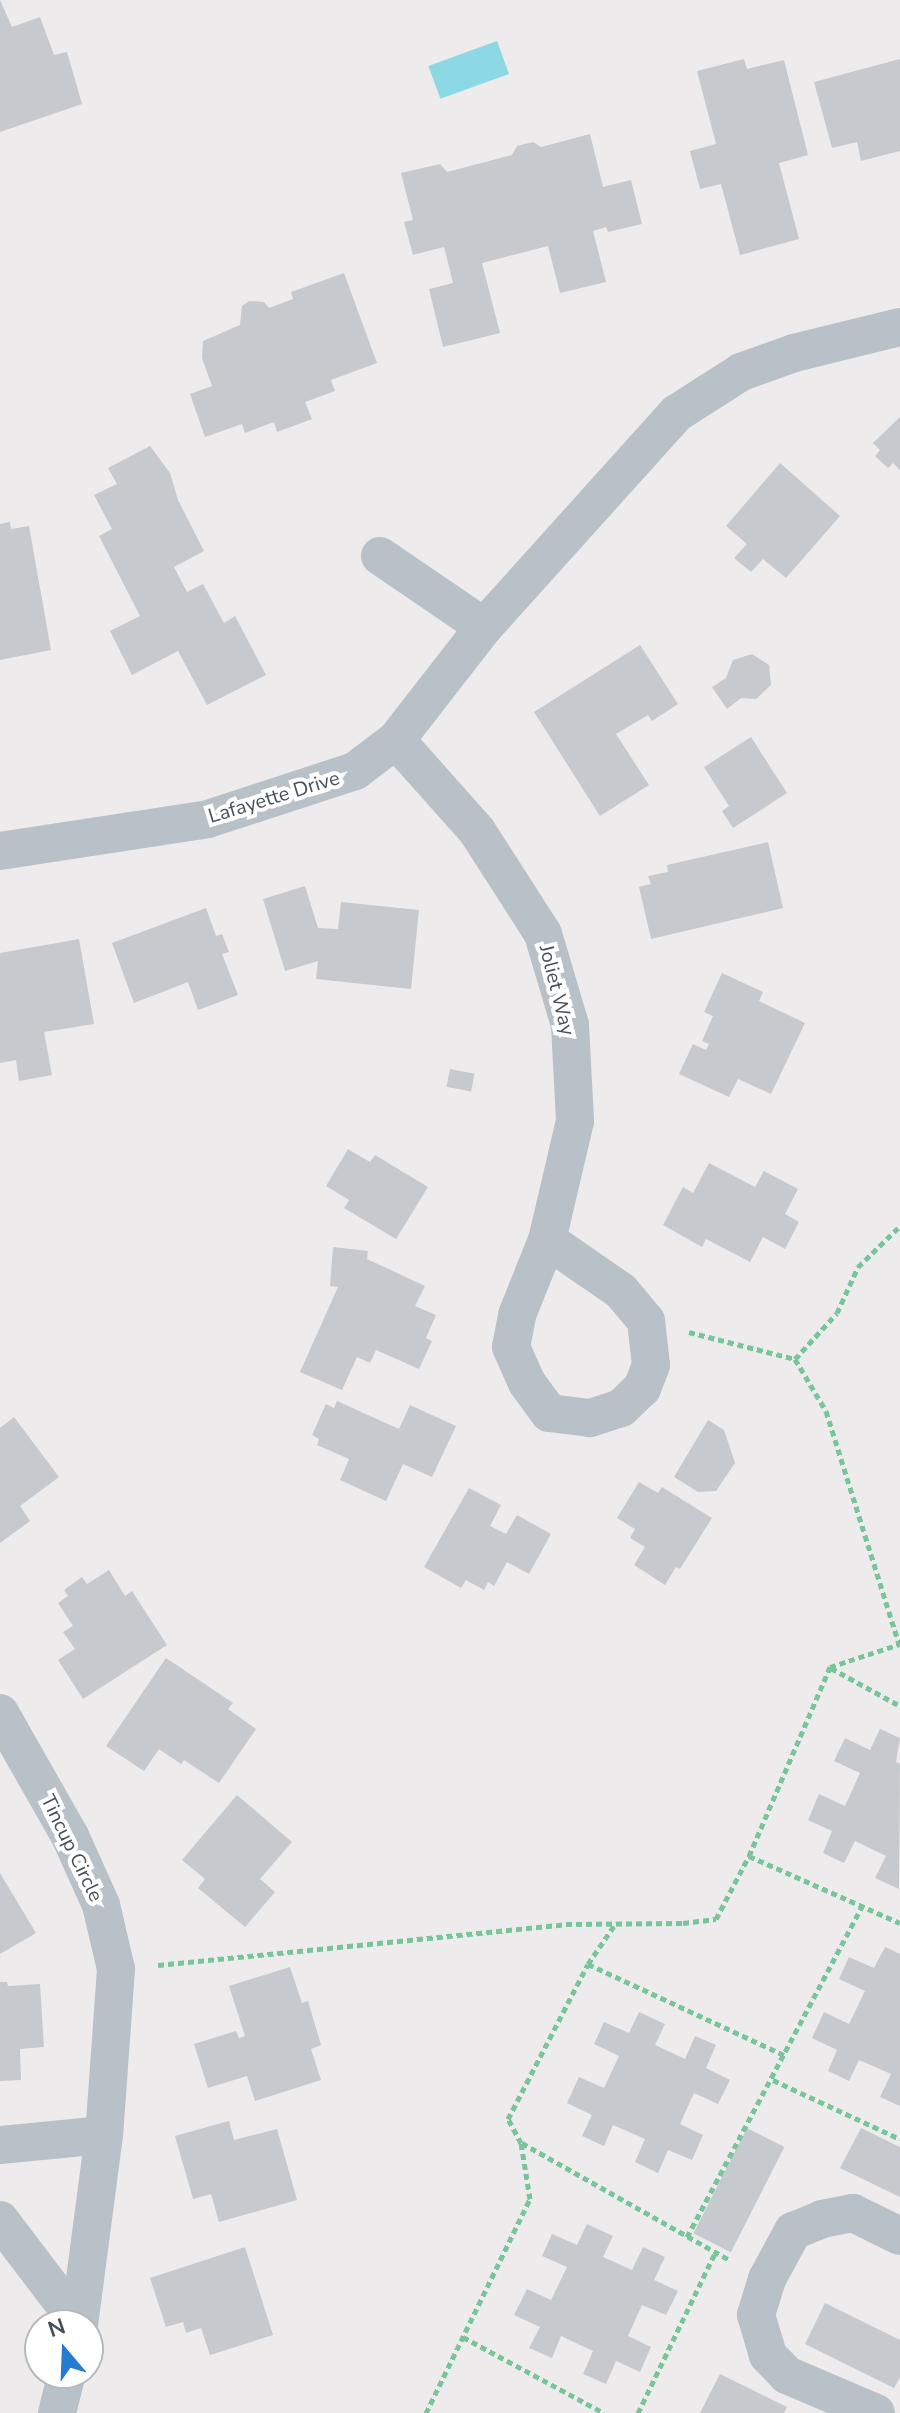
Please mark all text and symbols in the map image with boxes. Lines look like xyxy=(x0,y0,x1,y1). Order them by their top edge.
street label: Lafayette Drive xyxy=(205,766,343,828)
street label: Joliet Way xyxy=(534,942,580,1038)
street label: Tincup Circle xyxy=(36,1791,108,1905)
north arrow xyxy=(24,2309,104,2389)
text: N xyxy=(44,2311,70,2345)

